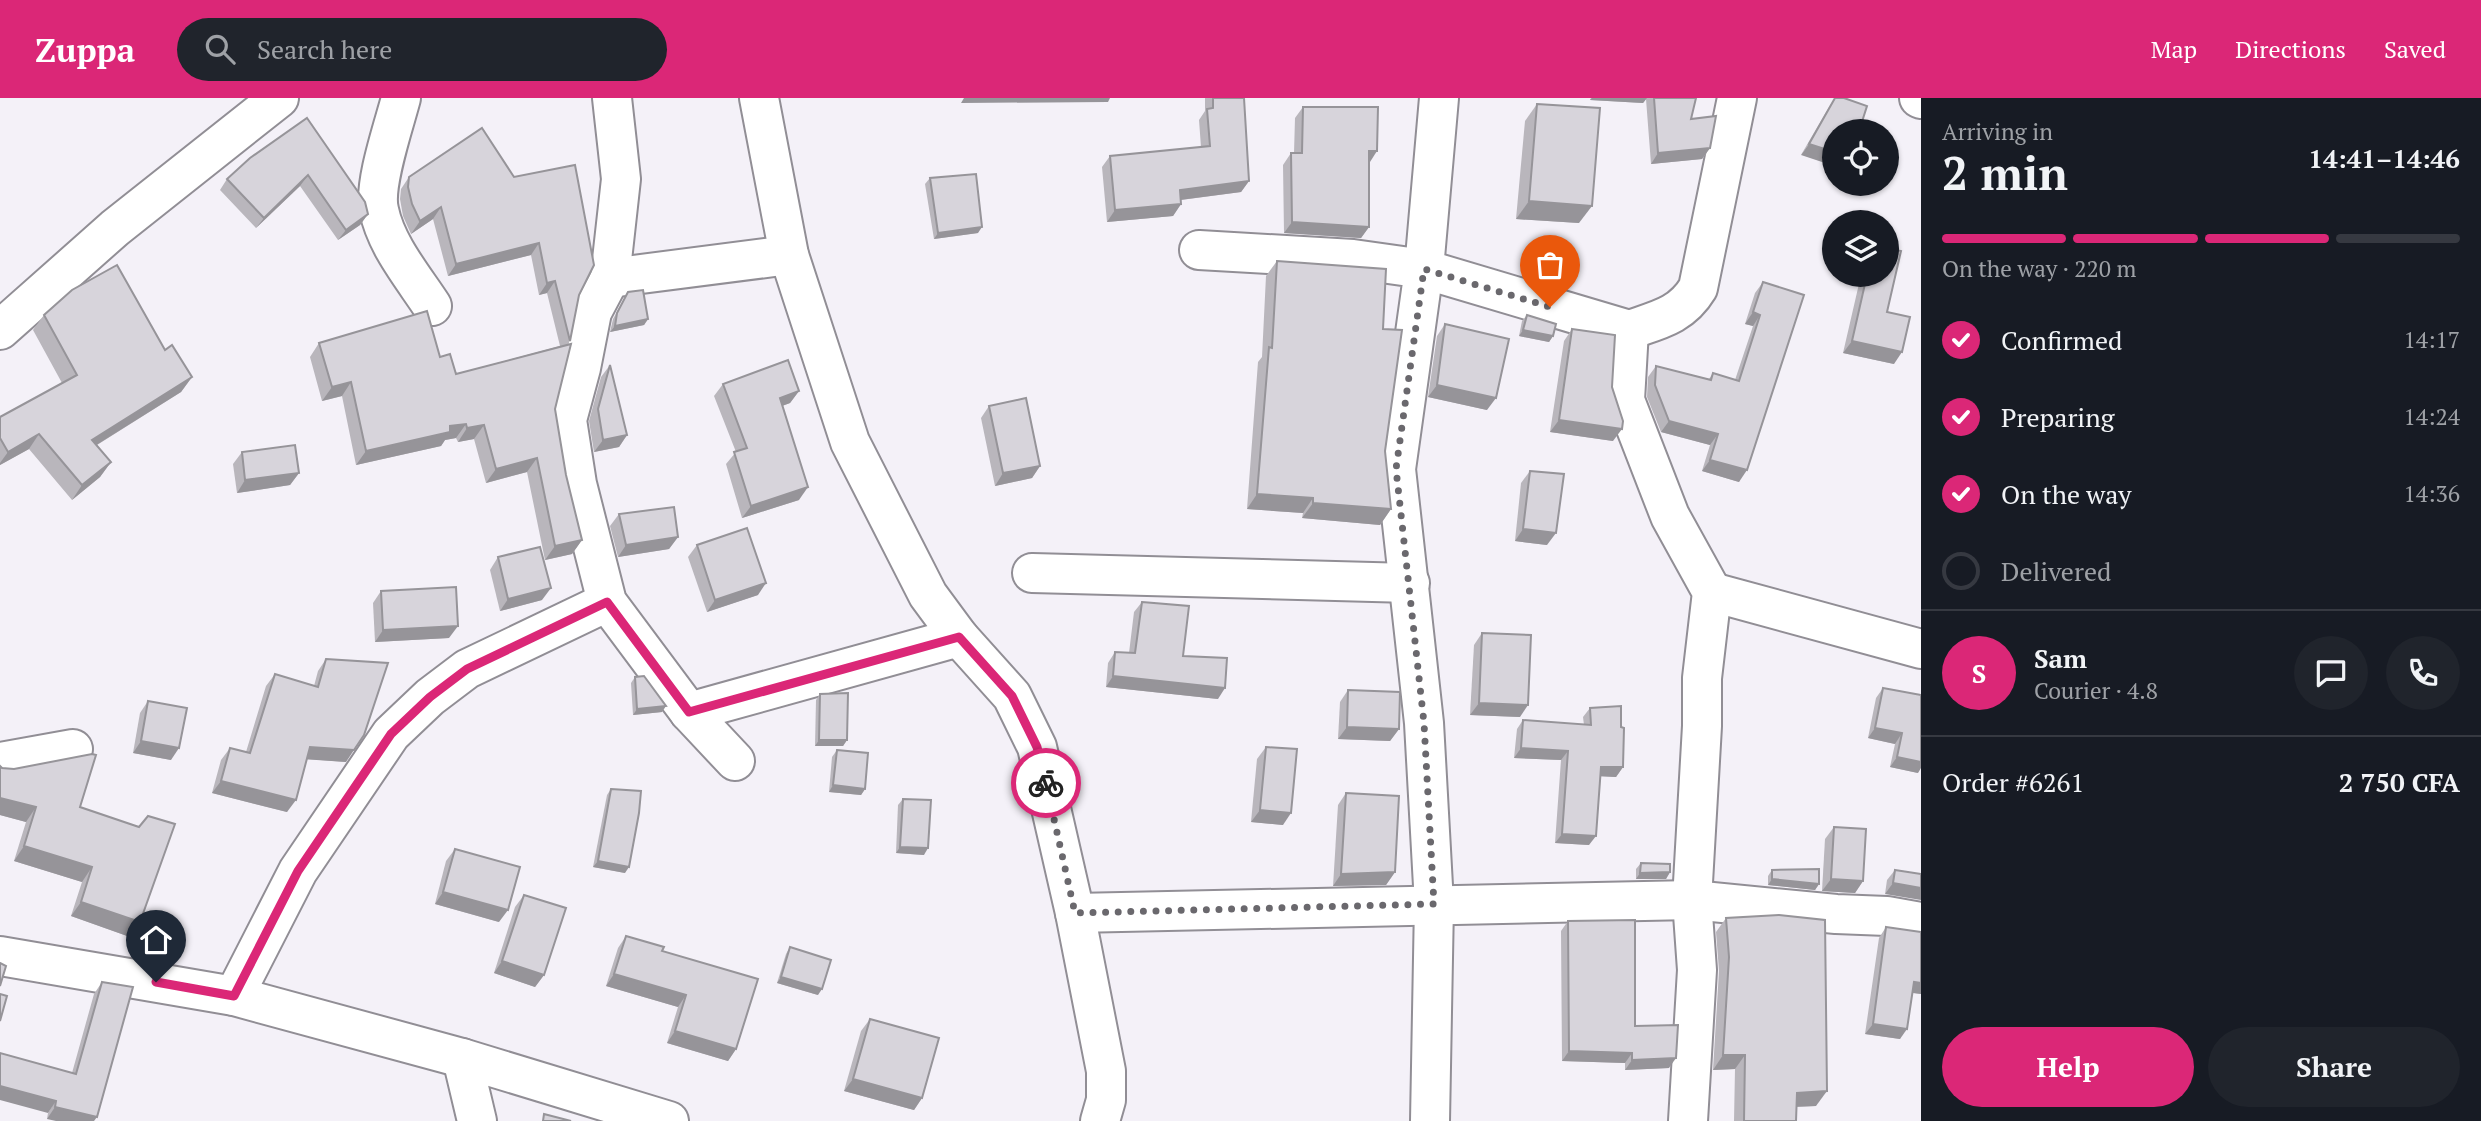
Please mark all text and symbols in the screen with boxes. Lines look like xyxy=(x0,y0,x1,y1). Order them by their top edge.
search box xyxy=(177,18,667,81)
text: Zuppa xyxy=(35,28,135,71)
icon: search xyxy=(201,30,239,68)
text: Search here xyxy=(257,32,392,66)
text: Map xyxy=(2151,33,2197,65)
text: Directions xyxy=(2235,33,2346,65)
text: Saved xyxy=(2384,33,2446,65)
text: Arriving in xyxy=(1942,116,2053,147)
map controls xyxy=(1822,119,1899,287)
button: locate xyxy=(1822,119,1899,196)
text: 14:41–14:46 xyxy=(2308,141,2460,175)
text: 2 min xyxy=(1942,142,2068,203)
button: layers xyxy=(1822,210,1899,287)
pin xyxy=(1520,235,1580,307)
icon: bag xyxy=(1531,246,1569,284)
text: On the way · 220 m xyxy=(1942,253,2136,284)
icon: check xyxy=(1942,321,1980,359)
text: Confirmed xyxy=(2001,323,2122,357)
text: 14:17 xyxy=(2403,324,2460,355)
icon: check xyxy=(1942,398,1980,436)
text: Preparing xyxy=(2001,400,2114,434)
text: 14:24 xyxy=(2403,401,2460,432)
icon: check xyxy=(1942,475,1980,513)
text: On the way xyxy=(2001,477,2132,511)
text: 14:36 xyxy=(2403,478,2460,509)
text: Delivered xyxy=(2001,554,2111,588)
button: chat xyxy=(2294,636,2368,710)
button: phone xyxy=(2386,636,2460,710)
text: Sam xyxy=(2034,641,2087,675)
text: S xyxy=(1972,656,1986,690)
text: Courier · 4.8 xyxy=(2034,675,2158,706)
courier xyxy=(1011,748,1081,818)
icon: bike xyxy=(1027,764,1065,802)
text: Order #6261 xyxy=(1942,765,2084,799)
text: 2 750 CFA xyxy=(2339,765,2460,799)
pin xyxy=(126,910,186,982)
icon: home xyxy=(137,921,175,959)
button: Help xyxy=(1942,1027,2194,1107)
button: Share xyxy=(2208,1027,2460,1107)

